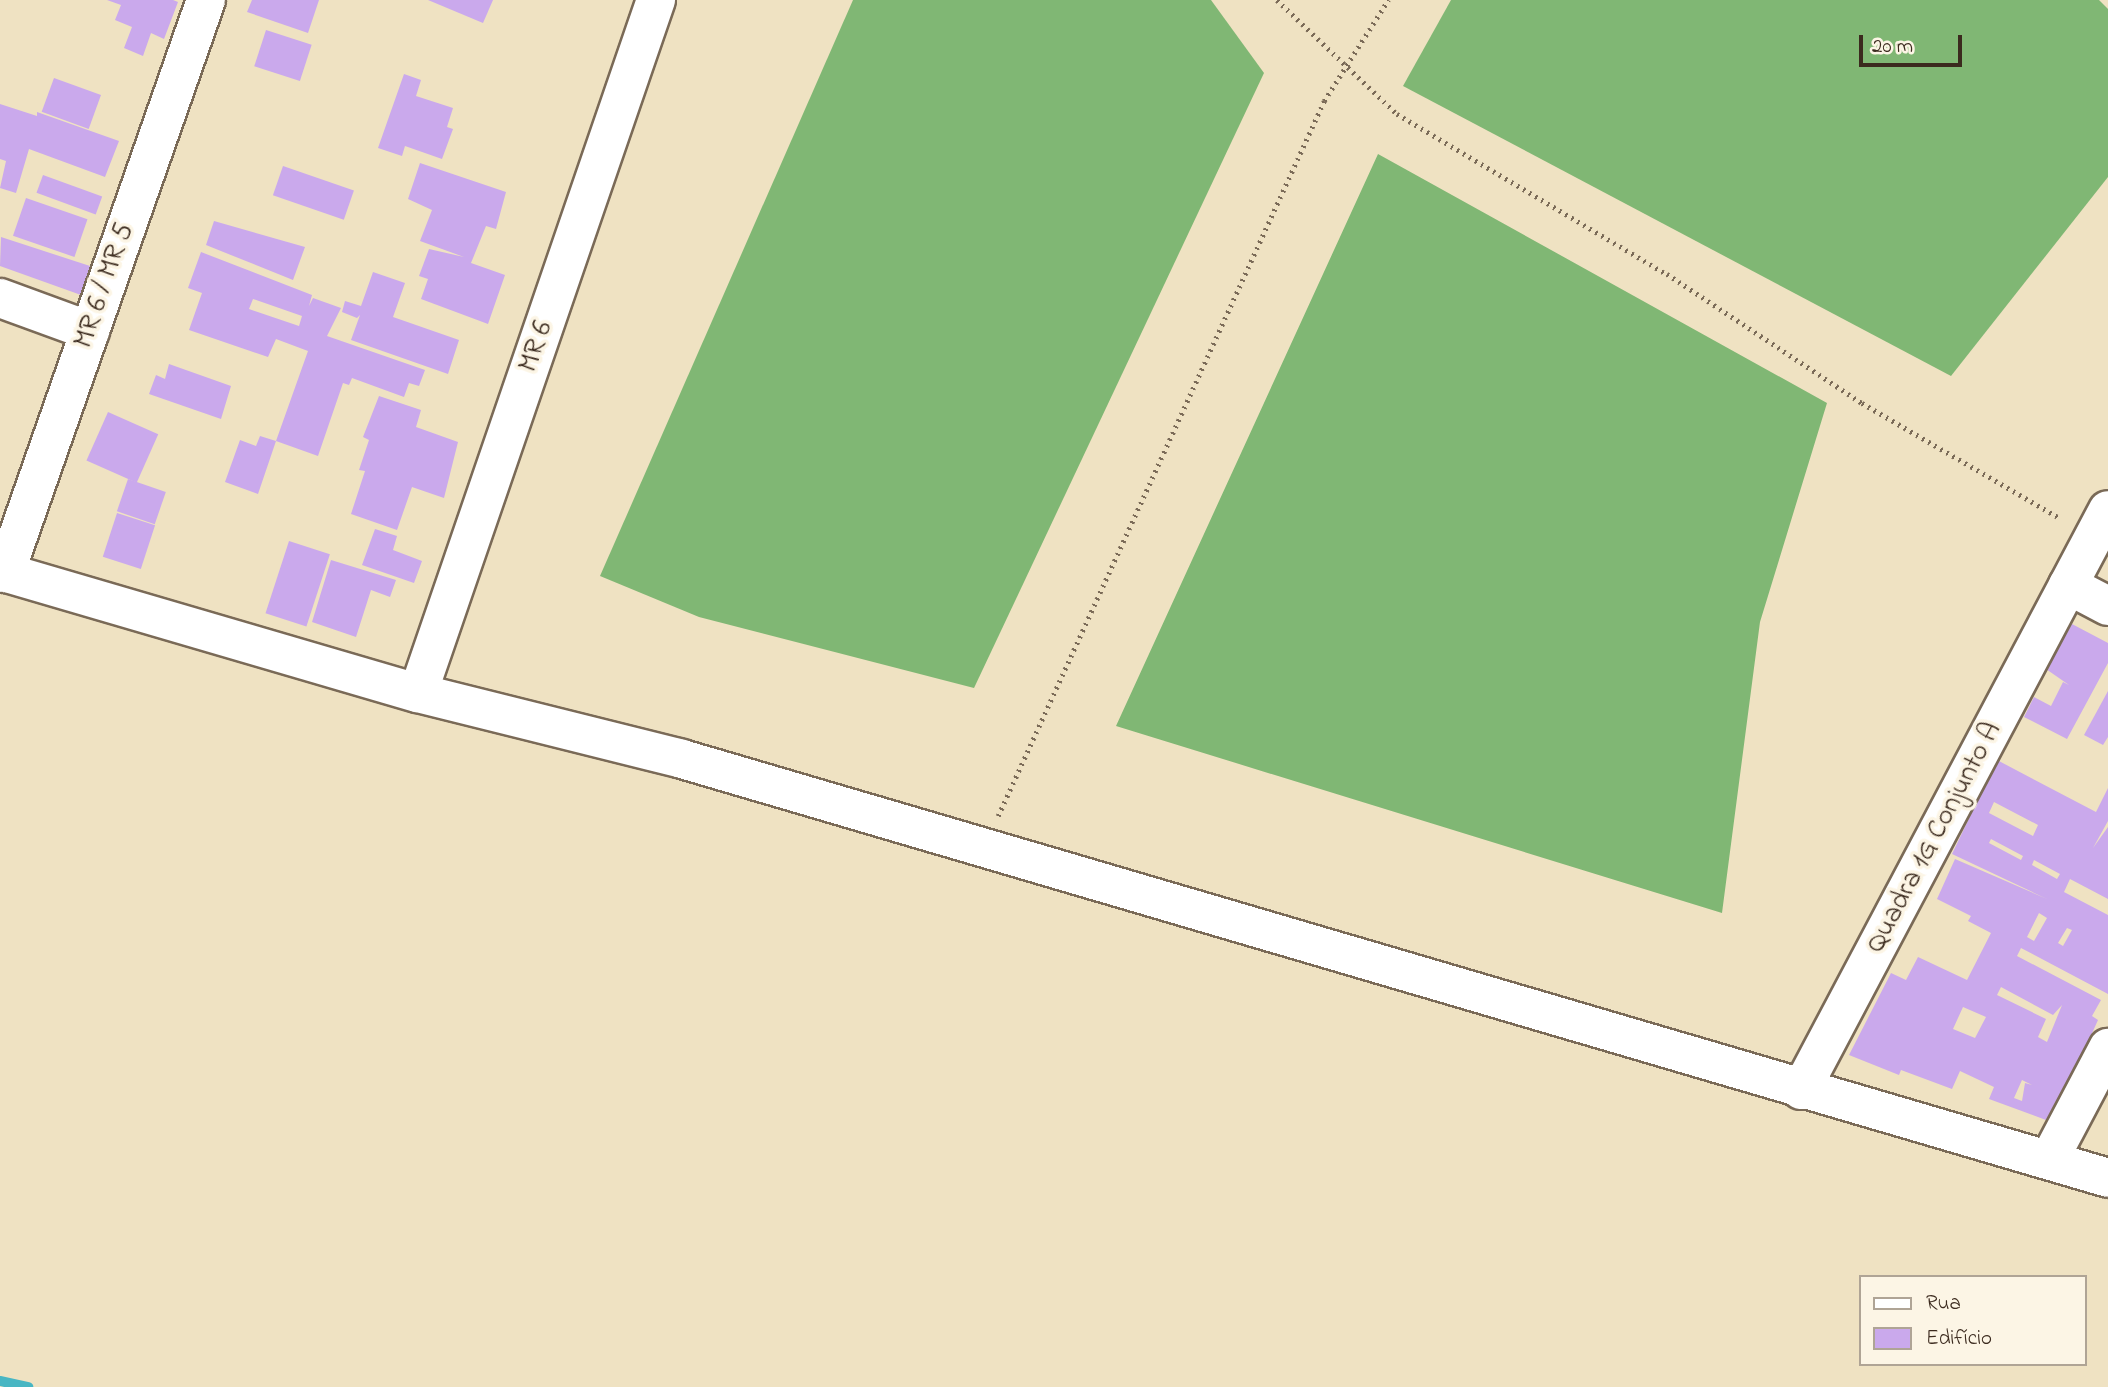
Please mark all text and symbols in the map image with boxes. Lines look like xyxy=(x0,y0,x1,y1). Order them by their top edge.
scale bar xyxy=(1863,21,1966,65)
text: 20 m xyxy=(1872,32,1913,62)
street label: MR 6 / MR 5 xyxy=(68,219,142,353)
street label: MR 6 xyxy=(513,317,561,377)
street label: Quadra 1G Conjunto A xyxy=(1860,717,2010,959)
legend xyxy=(1860,1275,2087,1366)
text: Rua xyxy=(1926,1289,1961,1319)
text: Edifício xyxy=(1926,1324,1992,1354)

